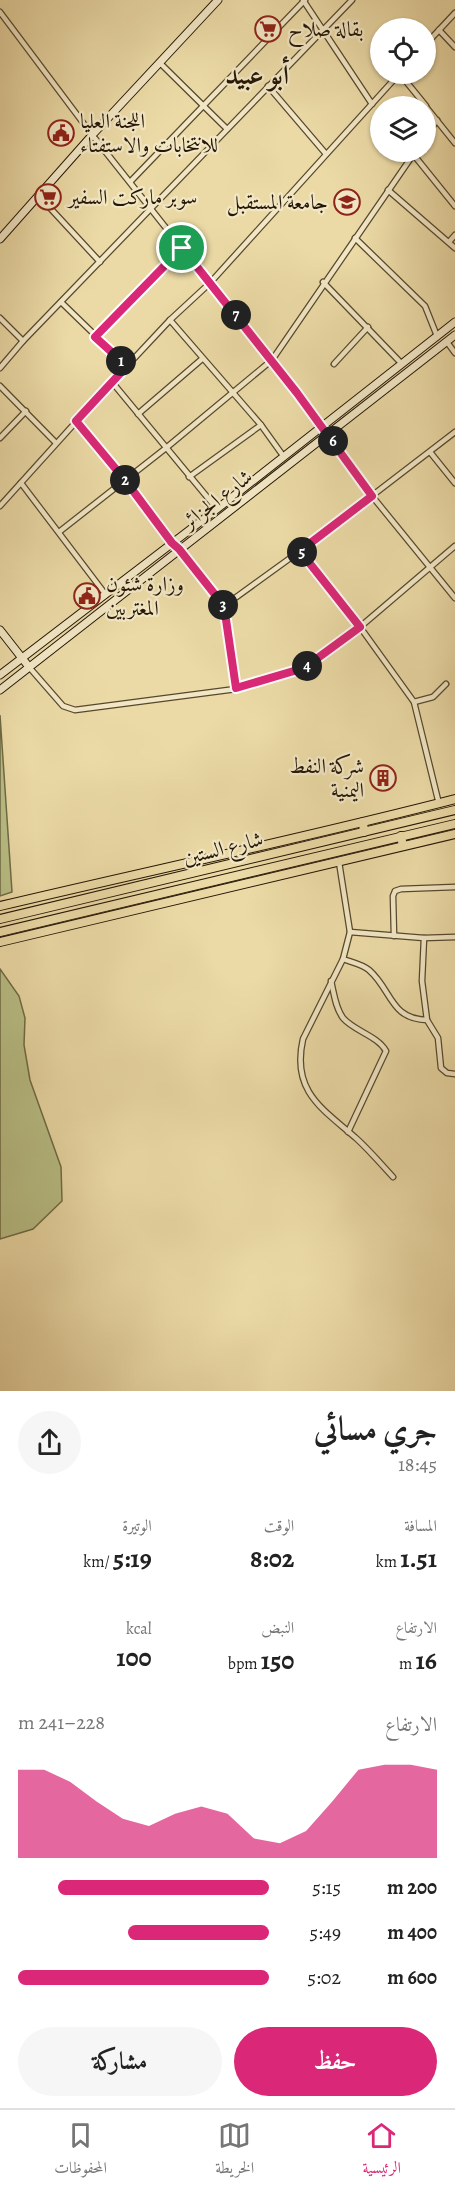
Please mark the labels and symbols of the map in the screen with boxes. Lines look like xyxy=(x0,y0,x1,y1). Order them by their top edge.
supermarket icon: بقالة صلاح xyxy=(253,14,283,44)
place label: بقالة صلاح xyxy=(288,15,363,48)
district label: أبو عبيد xyxy=(225,56,290,93)
place label: اللجنة العليا للانتخابات والاستفتاء xyxy=(80,107,218,159)
public building icon: اللجنة العليا للانتخابات والاستفتاء xyxy=(46,118,76,148)
supermarket icon: سوبر ماركت السفير xyxy=(33,182,63,212)
place label: سوبر ماركت السفير xyxy=(66,183,198,211)
school or university icon: جامعة المستقبل xyxy=(332,187,362,217)
place label: جامعة المستقبل xyxy=(227,188,328,217)
pin xyxy=(156,222,207,273)
pin: 7 xyxy=(221,300,251,330)
pin: 1 xyxy=(106,346,136,376)
pin: 6 xyxy=(318,426,348,456)
street label: شارع الجزائر xyxy=(174,463,261,540)
pin: 2 xyxy=(110,465,140,495)
pin: 5 xyxy=(287,537,317,567)
place label: وزارة شئون المغتربين xyxy=(106,570,184,622)
public building icon: وزارة شئون المغتربين xyxy=(72,581,102,611)
pin: 3 xyxy=(208,590,238,620)
pin: 4 xyxy=(292,651,322,681)
place label: شركة النفط اليمنية xyxy=(289,752,364,804)
building icon: شركة النفط اليمنية xyxy=(368,763,398,793)
street label: شارع الستين xyxy=(180,825,267,875)

